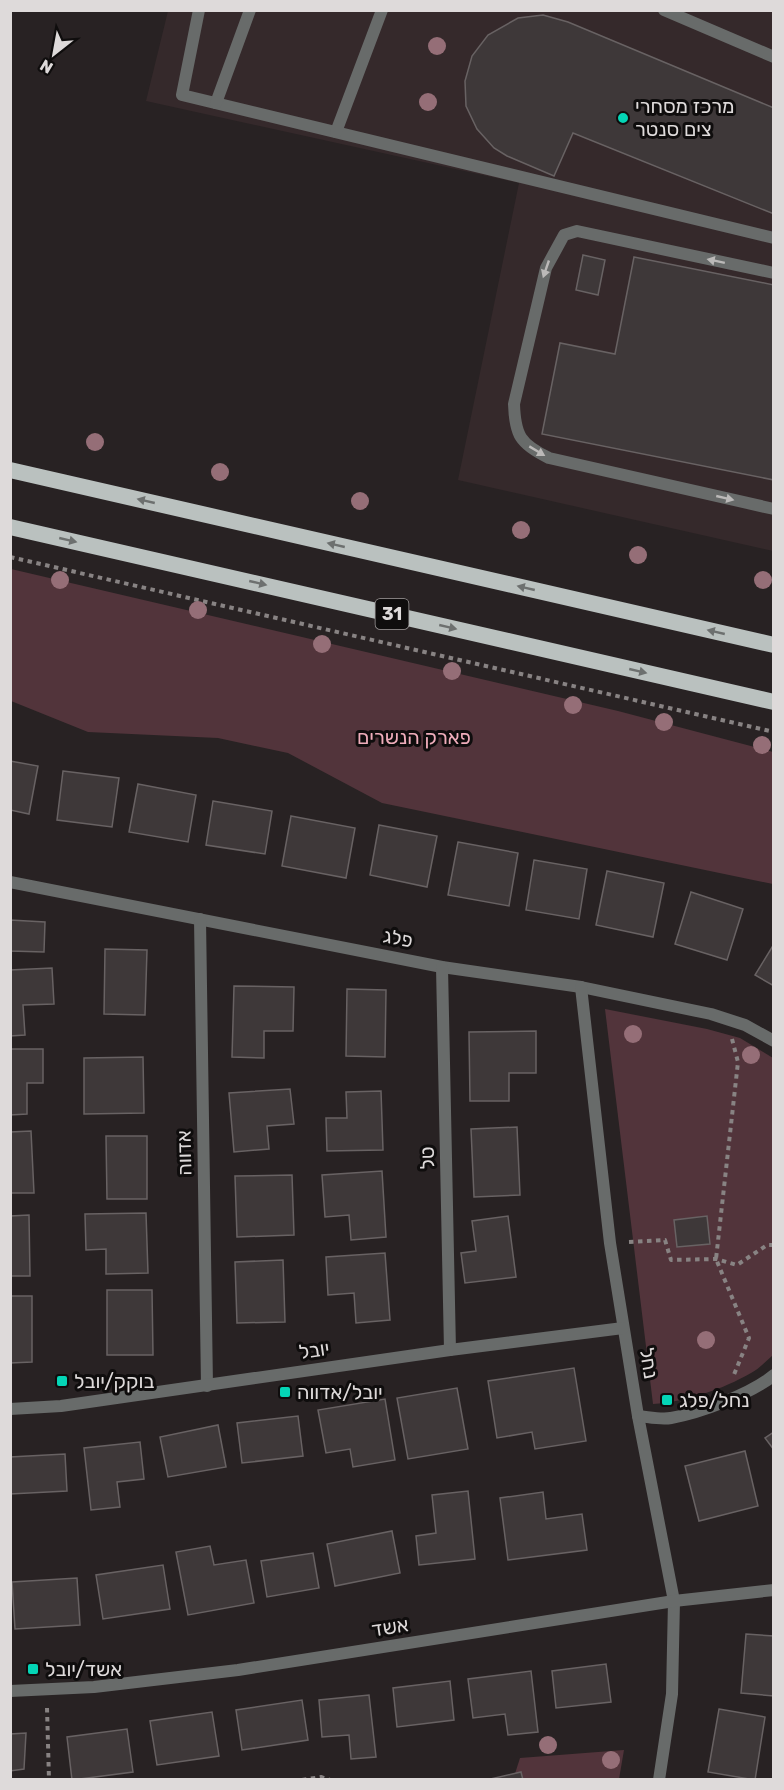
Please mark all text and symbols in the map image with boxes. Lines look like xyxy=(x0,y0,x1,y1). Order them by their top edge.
north arrow xyxy=(24,24,84,84)
text: N xyxy=(37,55,56,78)
place label: מרכז מסחרי צים סנטר xyxy=(635,94,734,141)
marker: מרכז מסחרי צים סנטר xyxy=(616,111,630,125)
one-way arrow xyxy=(707,255,726,265)
one-way arrow xyxy=(541,260,551,278)
one-way arrow xyxy=(529,445,545,456)
one-way arrow xyxy=(716,493,734,503)
one-way arrow xyxy=(137,496,156,505)
one-way arrow xyxy=(58,535,77,545)
one-way arrow xyxy=(327,539,346,549)
one-way arrow xyxy=(248,579,267,589)
one-way arrow xyxy=(517,583,536,593)
road number: 31 xyxy=(376,599,408,629)
one-way arrow xyxy=(438,623,457,632)
one-way arrow xyxy=(707,626,726,636)
one-way arrow xyxy=(628,666,647,676)
park label: פארק הנשרים xyxy=(357,725,471,749)
street label: פלג xyxy=(381,923,415,953)
street label: אדווה xyxy=(172,1130,196,1176)
street label: טל xyxy=(415,1146,439,1170)
street label: יובל xyxy=(297,1336,331,1364)
street label: נחל xyxy=(635,1346,663,1380)
place label: בוקק/יובל xyxy=(74,1369,154,1393)
marker: בוקק/יובל xyxy=(55,1374,69,1388)
place label: יובל/אדווה xyxy=(297,1380,383,1404)
marker: יובל/אדווה xyxy=(278,1385,292,1399)
place label: נחל/פלג xyxy=(679,1388,749,1412)
marker: נחל/פלג xyxy=(660,1393,674,1407)
street label: אשד xyxy=(370,1612,410,1642)
place label: אשד/יובל xyxy=(45,1657,122,1681)
marker: אשד/יובל xyxy=(26,1662,40,1676)

